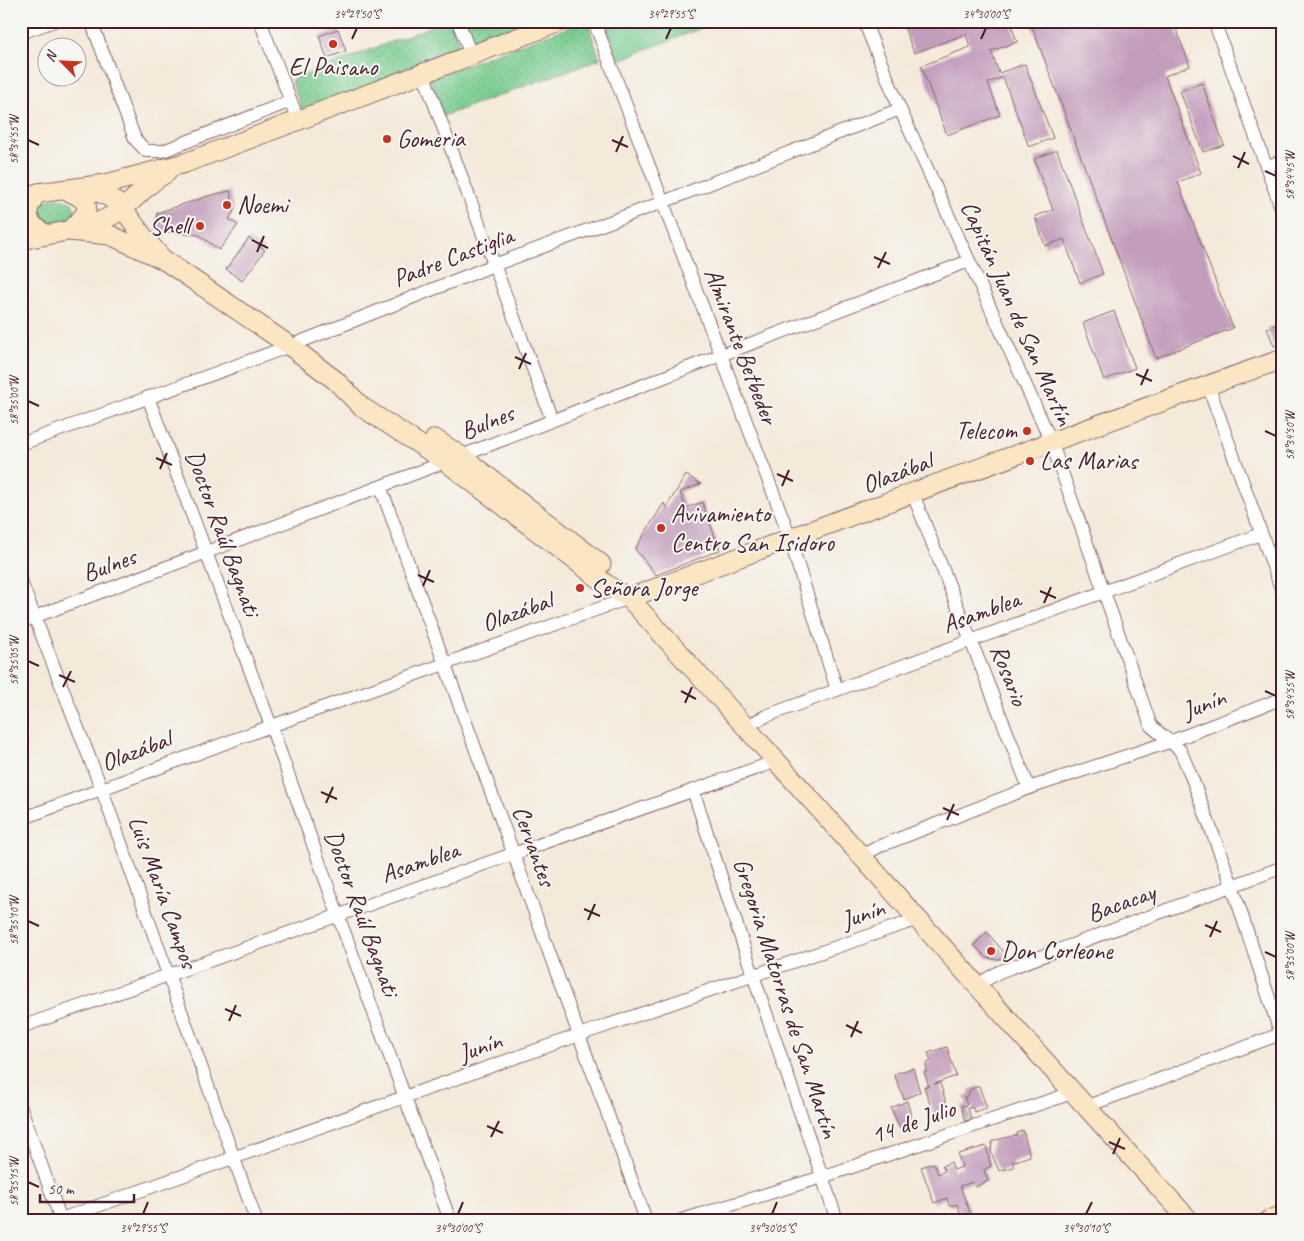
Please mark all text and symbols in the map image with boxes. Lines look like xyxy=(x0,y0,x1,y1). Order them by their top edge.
text: 34°29'50"S xyxy=(334,6,382,22)
text: 34°29'55"S xyxy=(648,6,696,22)
text: 34°30'00"S xyxy=(963,6,1011,22)
north arrow xyxy=(38,38,88,88)
marker: El Paisano xyxy=(327,38,339,50)
text: N xyxy=(41,47,61,64)
place label: El Paisano xyxy=(289,51,378,83)
text: 58°34'55"W xyxy=(6,113,22,164)
place label: Gomeria xyxy=(397,123,467,155)
marker: Gomeria xyxy=(381,133,393,145)
text: 58°34'45"W xyxy=(1282,149,1298,200)
place label: Noemi xyxy=(237,189,291,221)
street label: Capitán Juan de San Martín xyxy=(953,196,1081,431)
marker: Noemi xyxy=(221,199,233,211)
place label: Shell xyxy=(149,210,195,242)
street label: Padre Castiglia xyxy=(388,218,520,295)
marker: Shell xyxy=(194,220,206,232)
street label: Almirante Betbeder xyxy=(697,263,786,431)
text: 58°35'00"W xyxy=(6,374,22,425)
street label: Bulnes xyxy=(456,396,521,447)
text: 58°34'50"W xyxy=(1282,409,1298,460)
place label: Telecom xyxy=(955,415,1018,447)
marker: Telecom xyxy=(1021,425,1033,437)
street label: Olazábal xyxy=(857,443,941,501)
place label: Las Marias xyxy=(1040,445,1140,477)
street label: Doctor Raúl Bagnati xyxy=(178,446,269,624)
marker: Las Marias xyxy=(1024,455,1036,467)
place label: Avivamiento Centro San Isidoro xyxy=(671,498,835,559)
marker: Avivamiento Centro San Isidoro xyxy=(655,522,667,534)
street label: Bulnes xyxy=(78,540,142,589)
place label: Señora Jorge xyxy=(590,572,699,604)
marker: Señora Jorge xyxy=(574,582,586,594)
street label: Asamblea xyxy=(938,582,1027,641)
street label: Olazábal xyxy=(477,583,561,639)
text: 58°35'05"W xyxy=(6,634,22,685)
street label: Rosario xyxy=(983,640,1036,711)
text: 58°34'55"W xyxy=(1282,669,1298,720)
street label: Junín xyxy=(1177,681,1231,727)
street label: Olazábal xyxy=(96,721,180,779)
street label: Cervantes xyxy=(505,801,564,893)
street label: Luis María Campos xyxy=(121,811,206,975)
street label: Doctor Raúl Bagnati xyxy=(317,826,408,1004)
street label: Asamblea xyxy=(377,833,466,890)
street label: Gregoria Matorras de San Martín xyxy=(726,854,847,1143)
street label: Bacacay xyxy=(1082,875,1162,930)
street label: Junín xyxy=(836,892,890,937)
text: 58°35'10"W xyxy=(6,894,22,945)
text: 58°35'00"W xyxy=(1282,930,1298,981)
place label: Don Corleone xyxy=(1001,935,1114,967)
marker: Don Corleone xyxy=(985,945,997,957)
street label: Junín xyxy=(453,1024,507,1070)
street label: 14 de Julio xyxy=(867,1092,961,1151)
text: 58°35'15"W xyxy=(6,1155,22,1206)
scale bar xyxy=(40,1171,134,1203)
text: 50 m xyxy=(48,1180,75,1199)
text: 34°29'55"S xyxy=(120,1220,168,1236)
text: 34°30'00"S xyxy=(435,1220,483,1236)
text: 34°30'05"S xyxy=(749,1220,797,1236)
text: 34°30'10"S xyxy=(1063,1220,1111,1236)

